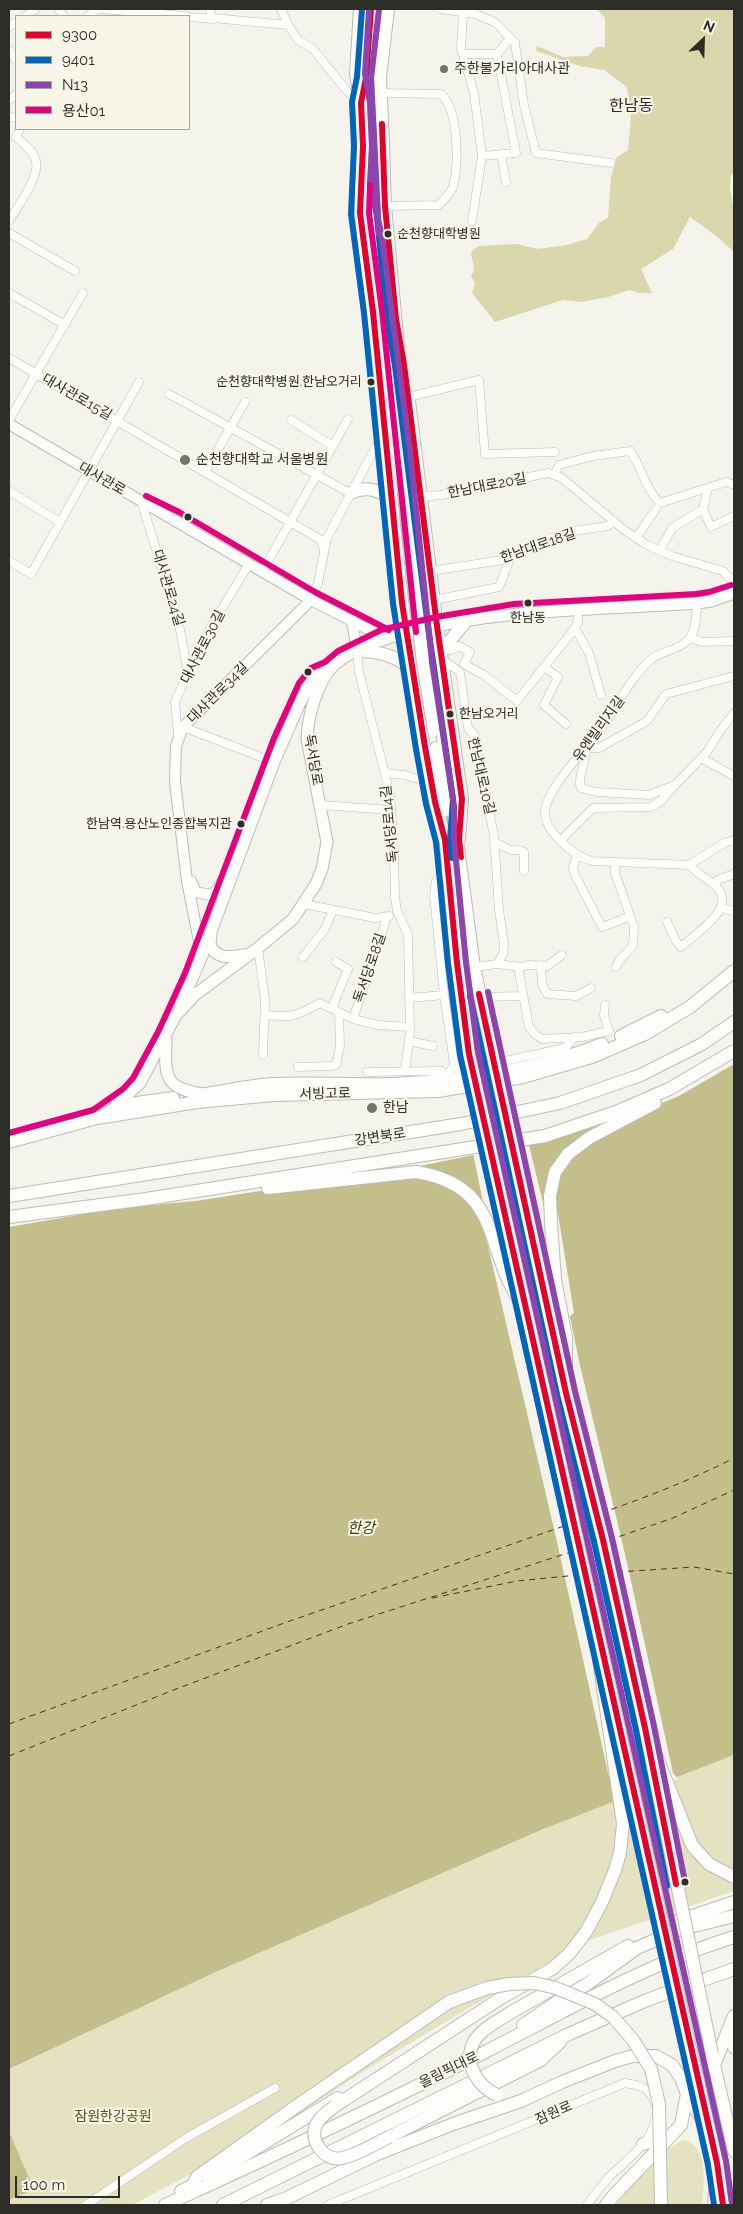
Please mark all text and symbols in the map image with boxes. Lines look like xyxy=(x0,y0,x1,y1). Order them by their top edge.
legend xyxy=(15,15,190,130)
north arrow xyxy=(678,15,728,65)
text: N xyxy=(701,17,717,36)
text: 9300 xyxy=(62,26,97,44)
text: 9401 xyxy=(62,51,95,69)
place label: 주한불가리아대사관 xyxy=(454,61,570,77)
marker: 주한불가리아대사관 xyxy=(438,63,450,75)
text: N13 xyxy=(62,76,88,94)
district label: 한남동 xyxy=(609,96,653,116)
text: 용산01 xyxy=(62,102,105,120)
place label: 순천향대학병원 xyxy=(397,226,481,242)
marker: 순천향대학병원 xyxy=(383,229,393,239)
street label: 대사관로15길 xyxy=(39,370,115,424)
place label: 순천향대학병원.한남오거리 xyxy=(216,374,362,390)
marker: 순천향대학병원.한남오거리 xyxy=(366,377,376,387)
place label: 순천향대학교 서울병원 xyxy=(196,452,328,468)
marker: 순천향대학교 서울병원 xyxy=(178,453,192,467)
street label: 대사관로 xyxy=(75,459,129,499)
street label: 한남대로20길 xyxy=(446,470,528,502)
unlabelled marker xyxy=(183,512,193,522)
street label: 한남대로18길 xyxy=(498,525,578,567)
street label: 대사관로24길 xyxy=(148,548,188,628)
marker: 한남동 xyxy=(523,598,533,608)
street label: 대사관로30길 xyxy=(177,607,229,687)
place label: 한남동 xyxy=(510,610,546,626)
street label: 대사관로34길 xyxy=(184,659,252,727)
unlabelled marker xyxy=(303,667,313,677)
street label: 유엔빌리지길 xyxy=(569,693,629,765)
place label: 한남오거리 xyxy=(459,706,519,722)
marker: 한남오거리 xyxy=(445,709,455,719)
street label: 독서당로 xyxy=(300,733,326,787)
street label: 한남대로10길 xyxy=(464,736,498,816)
street label: 독서당로14길 xyxy=(378,784,402,864)
place label: 한남역.용산노인종합복지관 xyxy=(86,816,232,832)
marker: 한남역.용산노인종합복지관 xyxy=(236,819,246,829)
street label: 독서당로8길 xyxy=(350,931,390,1005)
street label: 서빙고로 xyxy=(299,1085,351,1103)
place label: 한남 xyxy=(383,1100,409,1116)
marker: 한남 xyxy=(365,1101,379,1115)
street label: 강변북로 xyxy=(353,1125,407,1149)
water label: 한강 xyxy=(347,1519,375,1537)
unlabelled marker xyxy=(680,1877,690,1887)
street label: 올림픽대로 xyxy=(416,2048,482,2092)
street label: 잠원로 xyxy=(533,2097,575,2129)
park label: 잠원한강공원 xyxy=(74,2109,152,2125)
scale bar xyxy=(18,2166,122,2198)
text: 100 m xyxy=(23,2176,65,2194)

